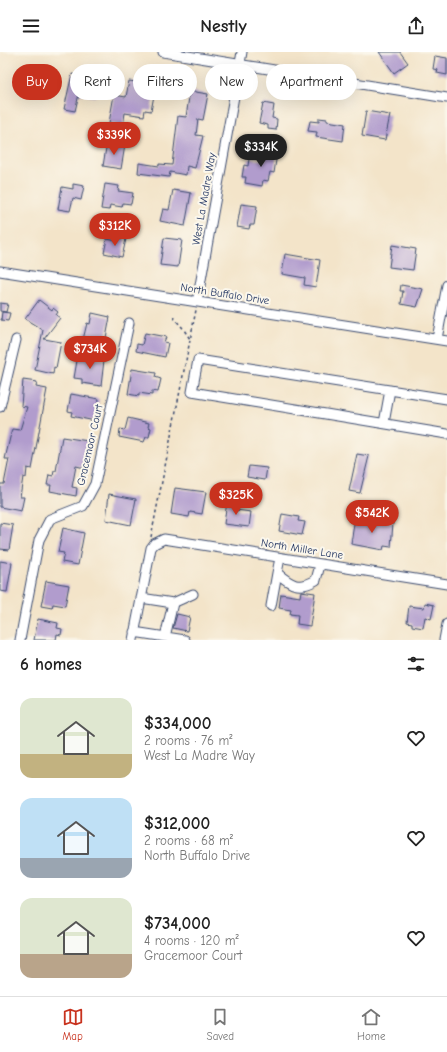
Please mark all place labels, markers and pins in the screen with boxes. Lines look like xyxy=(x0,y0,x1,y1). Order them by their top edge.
pin: $339K xyxy=(86,122,142,156)
pin: $334K xyxy=(233,134,289,168)
pin: $312K xyxy=(87,213,143,247)
pin: $734K xyxy=(62,336,118,370)
pin: $325K xyxy=(208,482,264,516)
pin: $542K xyxy=(344,500,400,534)

